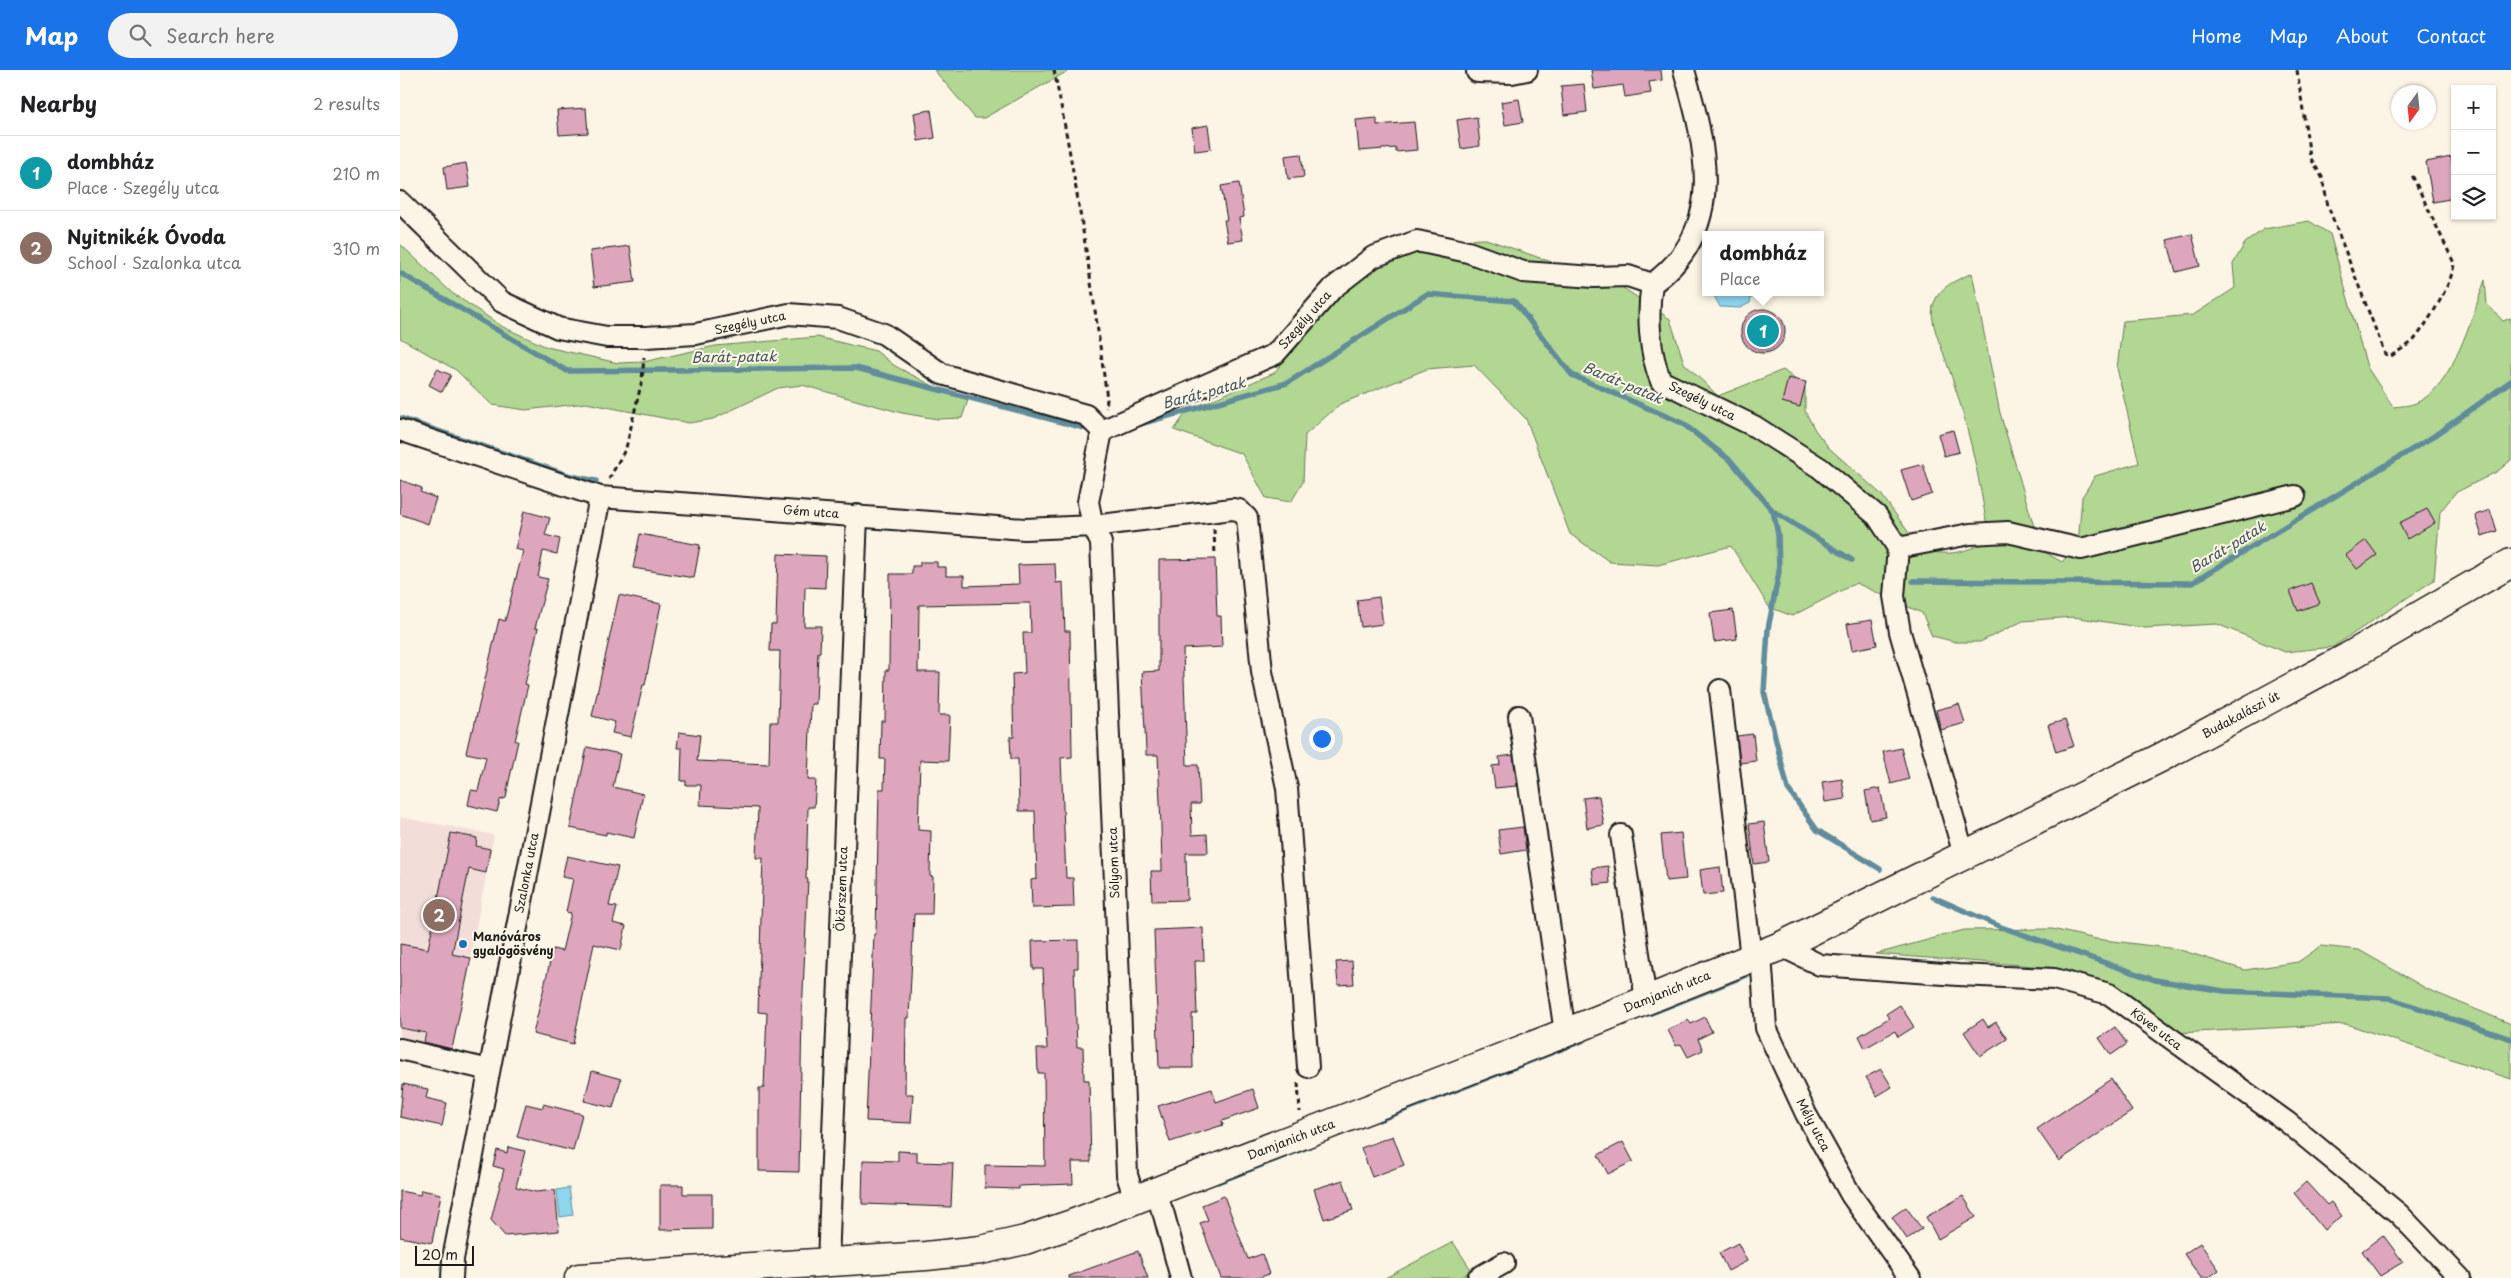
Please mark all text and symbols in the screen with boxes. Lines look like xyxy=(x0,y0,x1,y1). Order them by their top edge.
search box xyxy=(108,13,458,58)
text: Map xyxy=(25,17,78,53)
icon: search xyxy=(126,21,154,49)
text: Search here xyxy=(166,21,275,49)
text: Home xyxy=(2191,22,2241,49)
text: Map xyxy=(2269,22,2308,49)
text: About xyxy=(2336,22,2388,49)
text: Contact xyxy=(2416,22,2486,49)
north arrow xyxy=(2391,85,2436,130)
map controls xyxy=(2451,85,2496,220)
button: + xyxy=(2451,85,2496,130)
text: Nearby xyxy=(20,87,97,119)
text: 2 results xyxy=(313,91,380,115)
button: − xyxy=(2451,130,2496,175)
text: dombház xyxy=(67,147,154,175)
text: 1 xyxy=(32,161,40,185)
text: 210 m xyxy=(332,161,380,185)
text: Place · Szegély utca xyxy=(67,175,219,199)
button: layers xyxy=(2451,175,2496,220)
text: Nyitnikék Óvoda xyxy=(67,222,226,250)
popup xyxy=(1702,231,1824,296)
text: 2 xyxy=(30,236,42,260)
text: 310 m xyxy=(332,236,380,260)
text: dombház xyxy=(1720,238,1806,266)
text: School · Szalonka utca xyxy=(67,250,241,274)
text: Place xyxy=(1720,266,1760,290)
street label: Szegély utca xyxy=(1274,286,1335,353)
street label: Szegély utca xyxy=(712,306,788,338)
pin: 1 xyxy=(1747,312,1779,350)
water label: Barát-patak xyxy=(691,345,778,368)
water label: Barát-patak xyxy=(1580,356,1668,409)
water label: Barát-patak xyxy=(1160,371,1249,414)
street label: Szegély utca xyxy=(1666,376,1739,424)
street label: Gém utca xyxy=(783,500,840,522)
water label: Barát-patak xyxy=(2186,515,2271,578)
street label: Budakalászi út xyxy=(2198,686,2283,742)
your location xyxy=(1309,726,1335,752)
street label: Sólyom utca xyxy=(1103,826,1123,899)
street label: Szalonka utca xyxy=(509,830,543,915)
street label: Ökörszem utca xyxy=(831,846,852,932)
pin: 2 xyxy=(423,896,455,934)
place label: Manóváros gyalogösvény xyxy=(473,927,554,959)
marker: Manóváros gyalogösvény xyxy=(457,938,469,950)
street label: Damjanich utca xyxy=(1620,965,1713,1017)
street label: Köves utca xyxy=(2127,1003,2187,1054)
street label: Mély utca xyxy=(1792,1095,1836,1155)
street label: Damjanich utca xyxy=(1244,1114,1338,1164)
scale bar xyxy=(415,1243,474,1266)
text: 20 m xyxy=(422,1244,458,1265)

